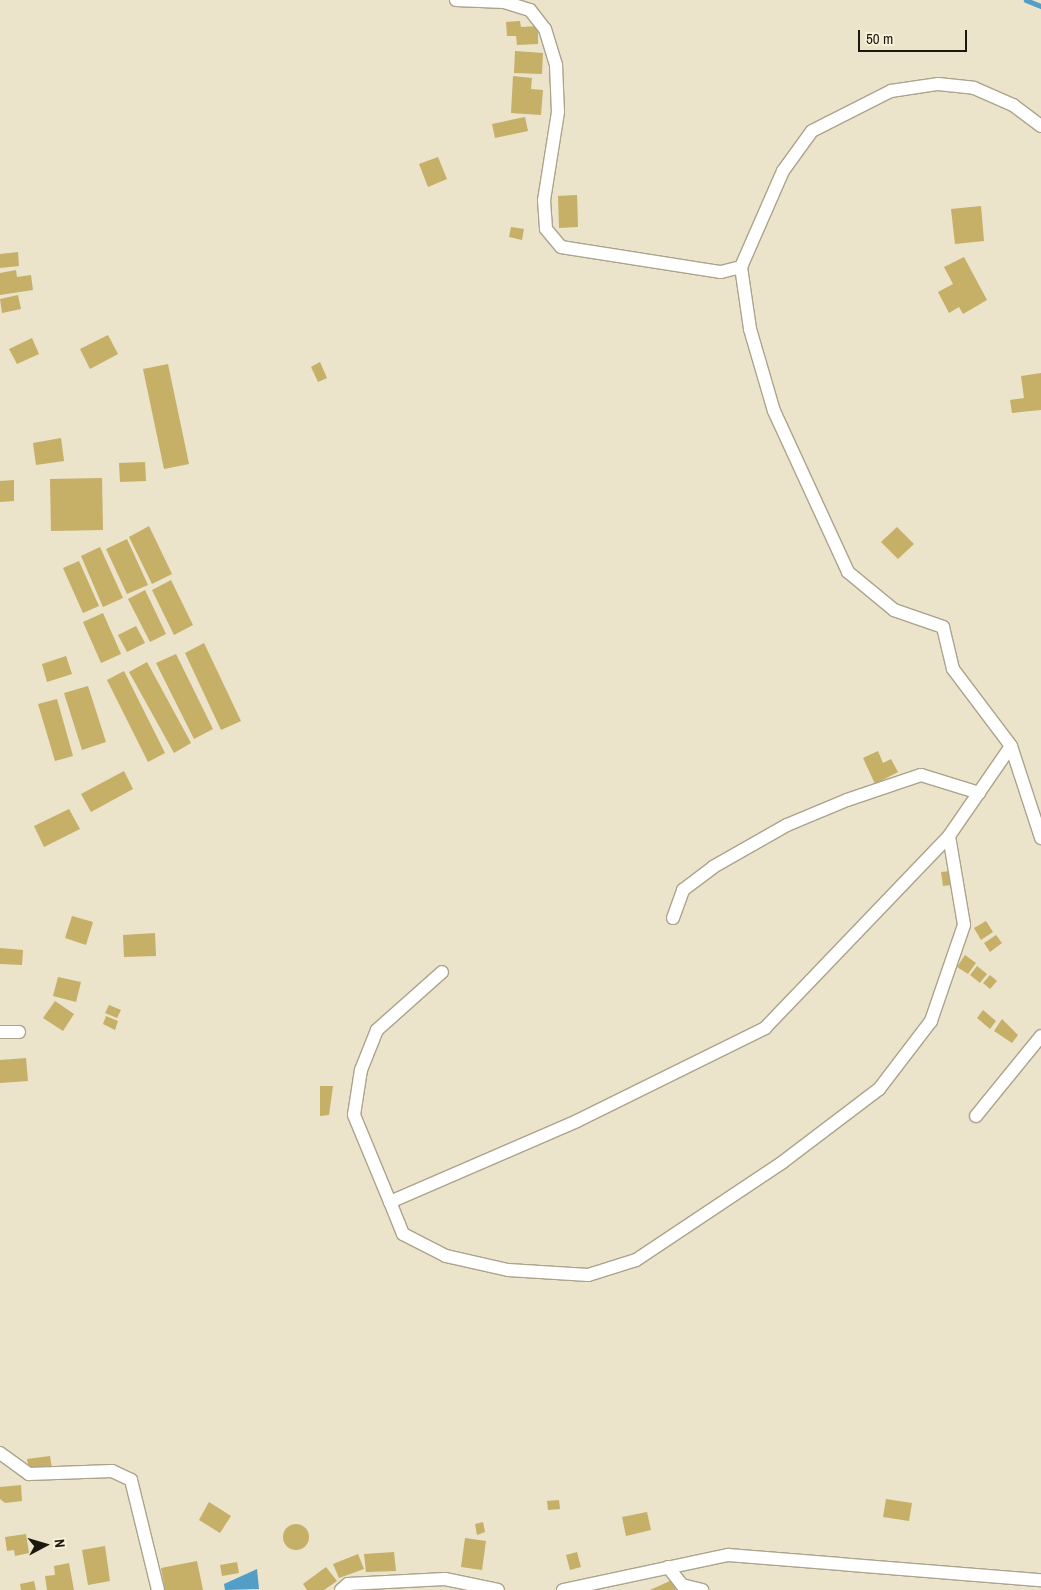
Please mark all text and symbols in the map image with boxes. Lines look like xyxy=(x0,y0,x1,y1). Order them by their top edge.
scale bar xyxy=(861,20,970,52)
text: 50 m xyxy=(866,28,893,49)
north arrow xyxy=(20,1520,70,1570)
text: N xyxy=(51,1538,69,1548)

